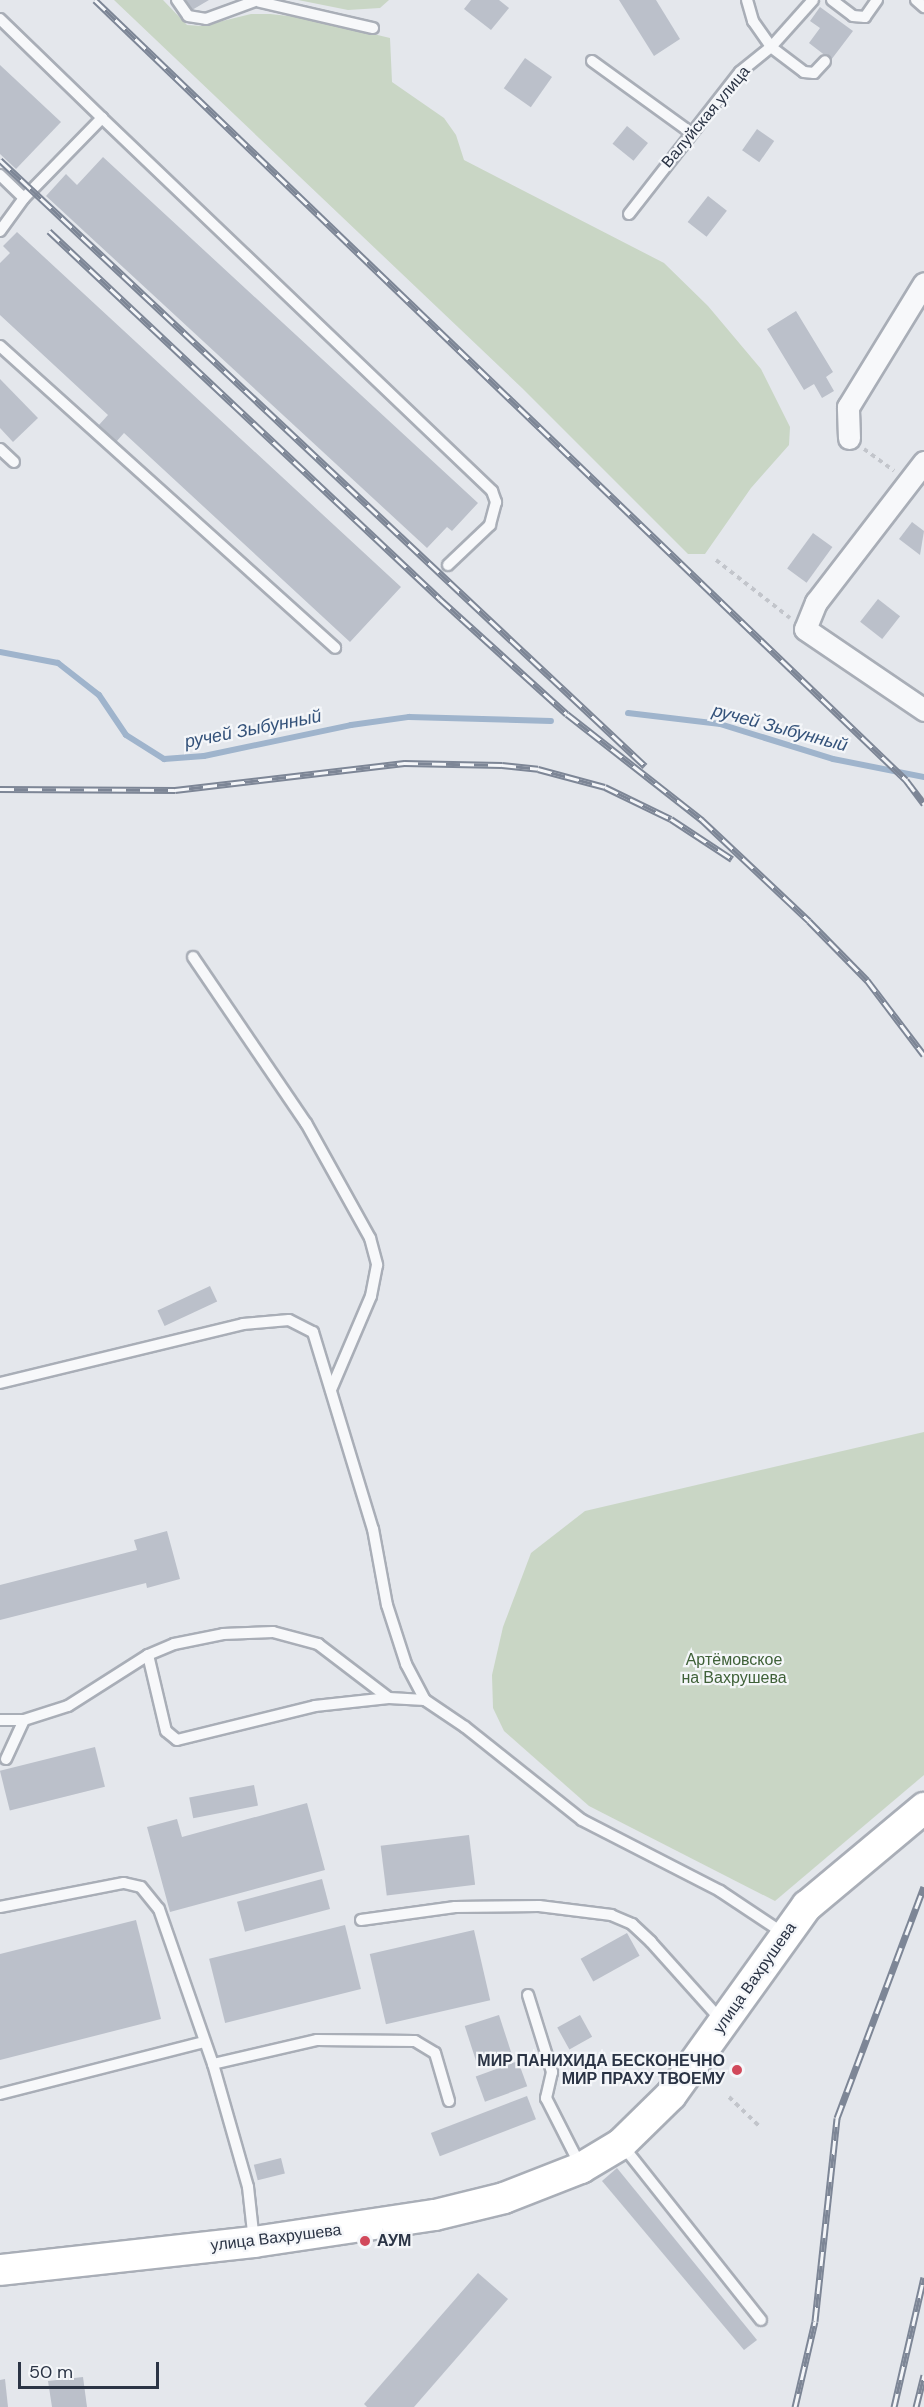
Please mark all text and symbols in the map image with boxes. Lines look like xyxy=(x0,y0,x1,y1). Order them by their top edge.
street label: Валуйская улица xyxy=(658,62,754,172)
water label: ручей Зыбунный xyxy=(710,700,850,756)
water label: ручей Зыбунный xyxy=(183,705,323,753)
park label: Артёмовское на Вахрушева xyxy=(681,1650,787,1688)
street label: улица Вахрушева xyxy=(709,1919,801,2037)
place label: МИР ПАНИХИДА БЕСКОНЕЧНО МИР ПРАХУ ТВОЕМУ xyxy=(477,2051,725,2089)
marker: МИР ПАНИХИДА БЕСКОНЕЧНО МИР ПРАХУ ТВОЕМУ xyxy=(730,2063,744,2077)
street label: улица Вахрушева xyxy=(210,2220,342,2256)
place label: АУМ xyxy=(377,2231,411,2251)
marker: АУМ xyxy=(358,2234,372,2248)
scale bar xyxy=(21,2350,162,2388)
text: 50 m xyxy=(29,2360,73,2384)

